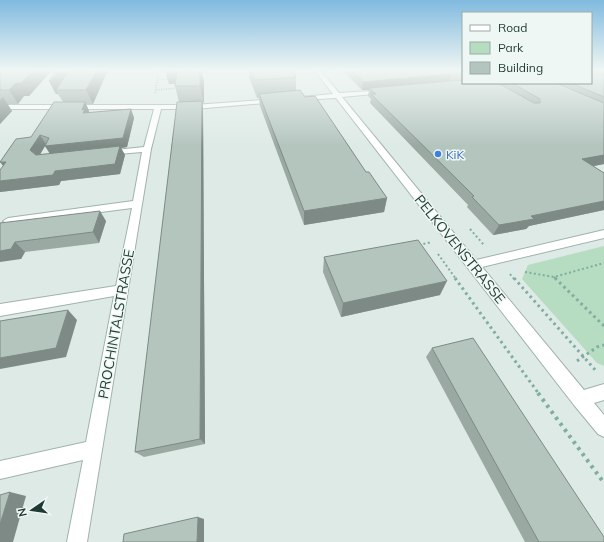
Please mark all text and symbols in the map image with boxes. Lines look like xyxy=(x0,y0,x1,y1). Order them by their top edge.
legend xyxy=(462,12,592,84)
text: Road xyxy=(498,20,527,35)
text: Park xyxy=(498,40,524,55)
text: Building xyxy=(498,60,543,75)
place label: KiK xyxy=(446,147,464,162)
marker: KiK xyxy=(433,149,443,159)
street label: PELKOVENSTRASSE xyxy=(411,191,509,307)
street label: PROCHINTALSTRASSE xyxy=(94,248,138,400)
north arrow xyxy=(12,490,52,530)
text: N xyxy=(15,507,30,518)

